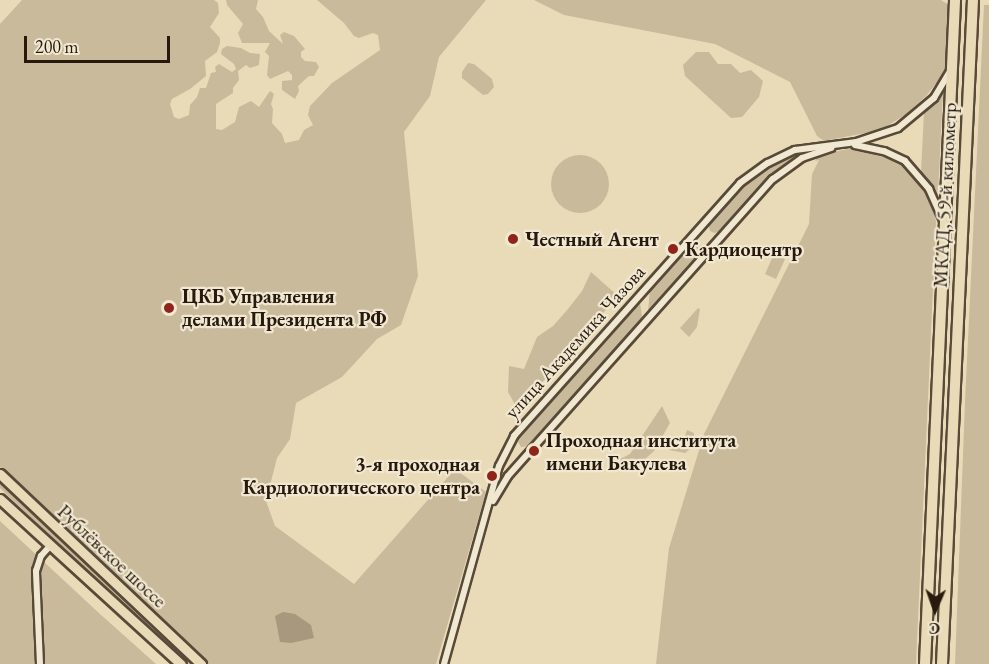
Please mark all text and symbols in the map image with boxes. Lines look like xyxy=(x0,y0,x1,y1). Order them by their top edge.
scale bar xyxy=(27,24,172,62)
text: 200 m xyxy=(35,35,79,58)
street label: МКАД, 59-й километр xyxy=(928,102,962,288)
place label: Честный Агент xyxy=(525,227,659,251)
marker: Честный Агент xyxy=(506,232,520,246)
place label: Кардиоцентр xyxy=(685,237,802,261)
marker: Кардиоцентр xyxy=(666,242,680,256)
street label: улица Академика Чазова xyxy=(500,260,650,424)
place label: ЦКБ Управления делами Президента РФ xyxy=(182,284,387,331)
marker: ЦКБ Управления делами Президента РФ xyxy=(160,299,178,317)
place label: Проходная института имени Бакулева xyxy=(546,428,736,475)
marker: Проходная института имени Бакулева xyxy=(527,444,541,458)
place label: 3-я проходная Кардиологического центра xyxy=(243,452,480,499)
marker: 3-я проходная Кардиологического центра xyxy=(485,469,499,483)
street label: Рублёвское шоссе xyxy=(52,499,172,613)
north arrow xyxy=(905,580,965,640)
text: С xyxy=(928,618,940,639)

